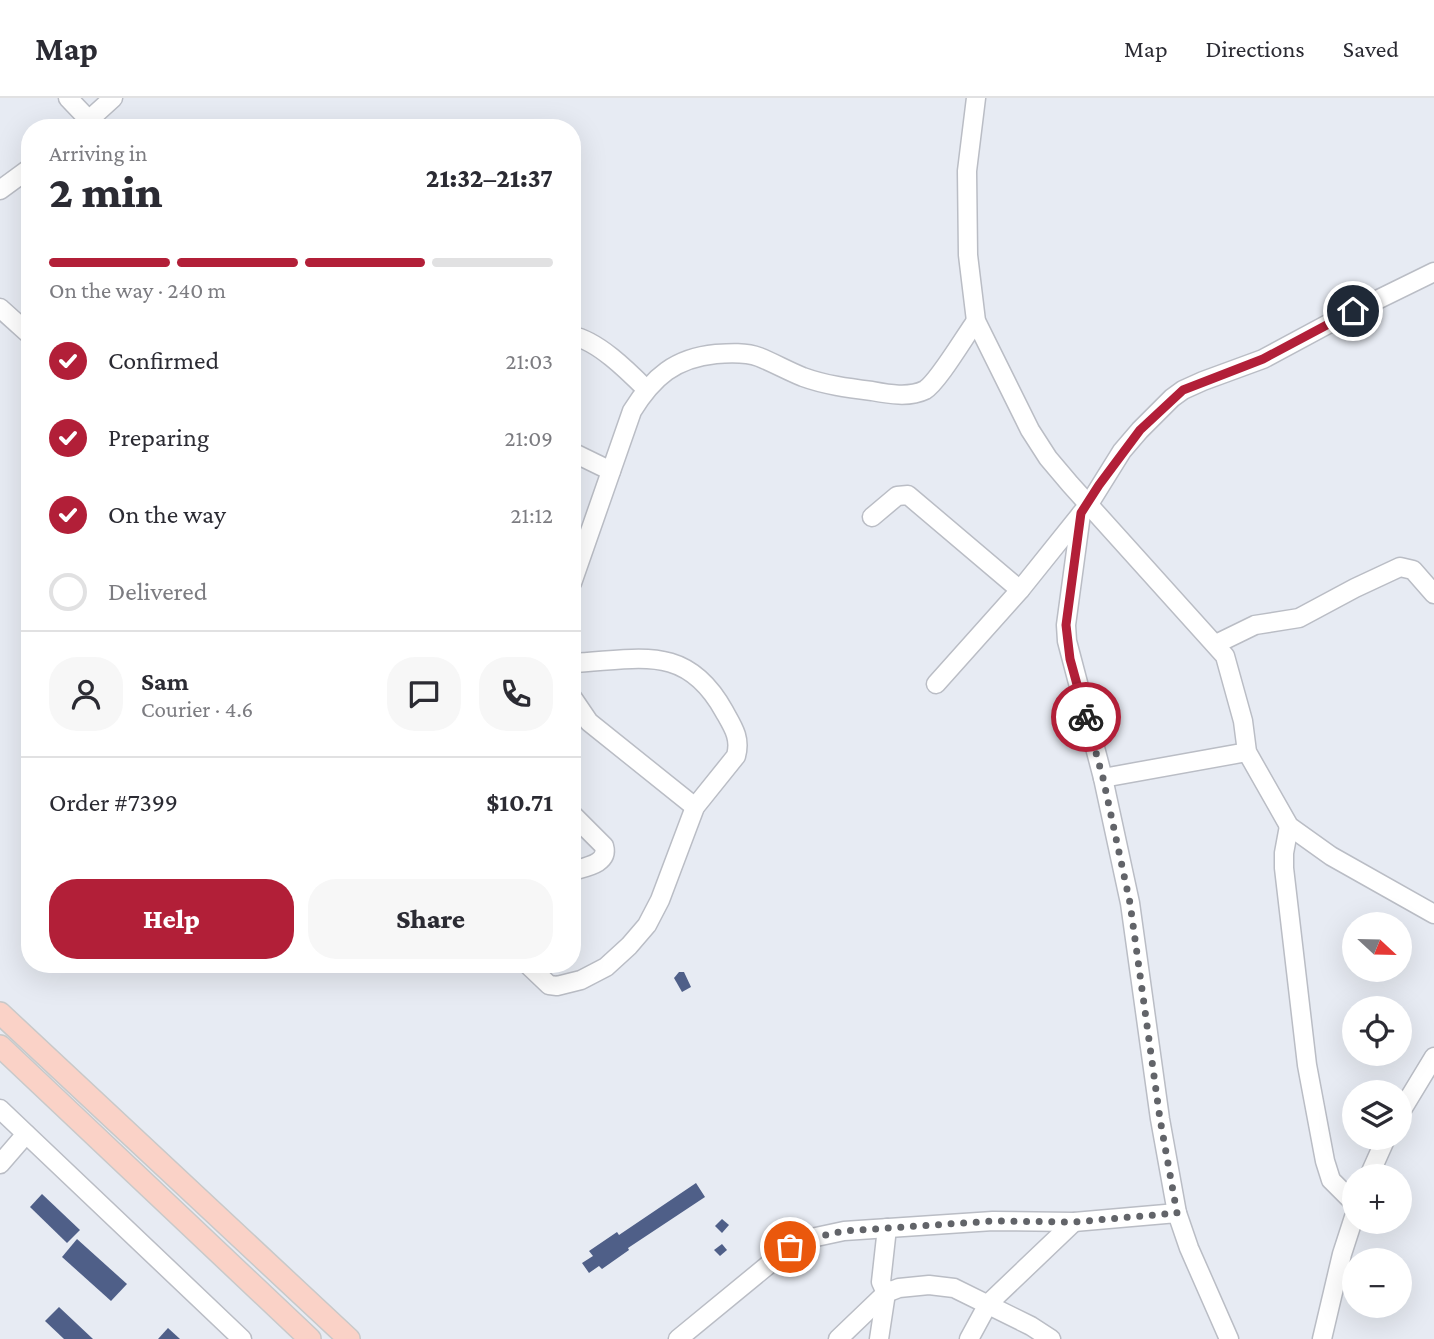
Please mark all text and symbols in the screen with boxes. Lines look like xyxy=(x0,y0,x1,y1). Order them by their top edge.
text: Map xyxy=(35,30,98,67)
text: Map xyxy=(1124,35,1168,62)
text: Directions xyxy=(1206,35,1305,62)
text: Saved xyxy=(1343,35,1399,62)
text: Arriving in xyxy=(49,140,147,166)
text: 21:32–21:37 xyxy=(426,164,553,193)
text: 2 min xyxy=(49,166,163,217)
text: On the way · 240 m xyxy=(49,277,226,303)
pin xyxy=(1323,281,1383,341)
icon: home xyxy=(1334,292,1372,330)
icon: check xyxy=(49,342,87,380)
text: Confirmed xyxy=(108,346,219,375)
text: 21:03 xyxy=(505,348,553,374)
icon: check xyxy=(49,419,87,457)
text: Preparing xyxy=(108,423,209,452)
text: 21:09 xyxy=(504,425,553,451)
icon: check xyxy=(49,496,87,534)
text: On the way xyxy=(108,500,226,529)
text: 21:12 xyxy=(511,502,553,528)
text: Delivered xyxy=(108,577,207,606)
button: person xyxy=(49,657,123,731)
button: chat xyxy=(387,657,461,731)
button: phone xyxy=(479,657,553,731)
text: Sam xyxy=(141,667,189,696)
courier xyxy=(1051,682,1121,752)
text: Courier · 4.6 xyxy=(141,696,253,722)
icon: bike xyxy=(1067,698,1105,736)
text: Order #7399 xyxy=(49,788,178,817)
text: $10.71 xyxy=(486,788,553,817)
button: Help xyxy=(49,879,294,959)
button: Share xyxy=(308,879,553,959)
north arrow xyxy=(1342,912,1412,982)
map controls xyxy=(1342,912,1412,1318)
button: locate xyxy=(1342,996,1412,1066)
button: layers xyxy=(1342,1080,1412,1150)
button: + xyxy=(1342,1164,1412,1234)
pin xyxy=(760,1217,820,1277)
icon: bag xyxy=(771,1228,809,1266)
button: − xyxy=(1342,1248,1412,1318)

